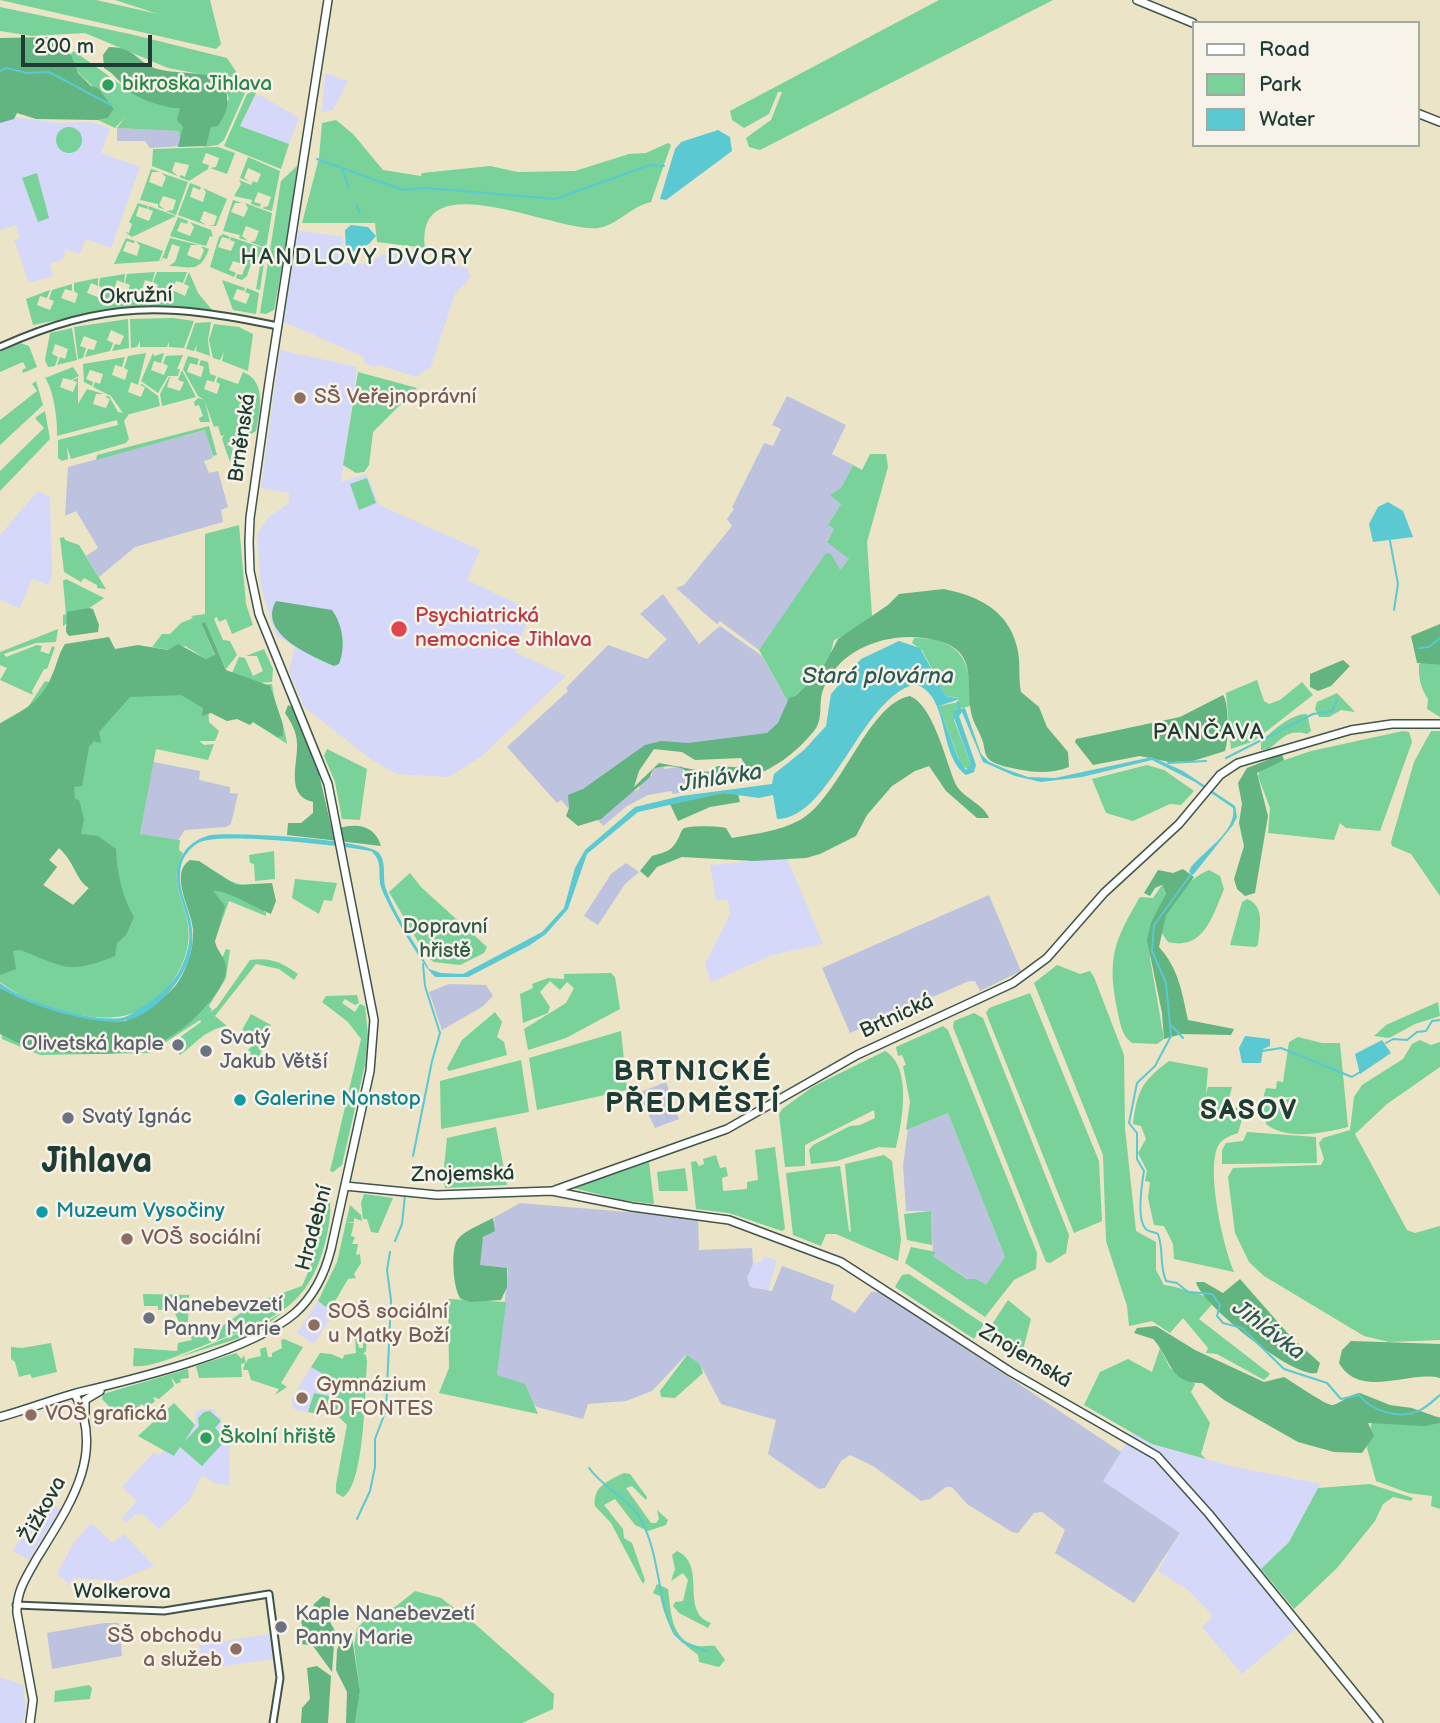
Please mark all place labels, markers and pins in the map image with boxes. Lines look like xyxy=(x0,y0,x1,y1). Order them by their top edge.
place label: bikroska Jihlava xyxy=(122,72,272,98)
marker: bikroska Jihlava xyxy=(100,77,116,93)
place label: SŠ Veřejnoprávní xyxy=(314,385,476,411)
marker: SŠ Veřejnoprávní xyxy=(292,390,308,406)
place label: Psychiatrická nemocnice Jihlava xyxy=(415,604,592,654)
marker: Psychiatrická nemocnice Jihlava xyxy=(389,619,409,639)
place label: Svatý Jakub Větší xyxy=(220,1026,328,1076)
place label: Olivetská kaple xyxy=(22,1032,164,1058)
marker: Olivetská kaple xyxy=(170,1037,186,1053)
marker: Svatý Jakub Větší xyxy=(198,1043,214,1059)
place label: Galerine Nonstop xyxy=(254,1087,421,1113)
marker: Galerine Nonstop xyxy=(232,1092,248,1108)
place label: Svatý Ignác xyxy=(82,1105,192,1131)
marker: Svatý Ignác xyxy=(60,1110,76,1126)
place label: Muzeum Vysočiny xyxy=(56,1199,225,1225)
marker: Muzeum Vysočiny xyxy=(34,1204,50,1220)
place label: VOŠ sociální xyxy=(141,1226,261,1252)
marker: VOŠ sociální xyxy=(119,1231,135,1247)
place label: Nanebevzetí Panny Marie xyxy=(163,1293,283,1343)
place label: SOŠ sociální u Matky Boží xyxy=(328,1300,449,1350)
marker: Nanebevzetí Panny Marie xyxy=(141,1310,157,1326)
marker: SOŠ sociální u Matky Boží xyxy=(306,1317,322,1333)
place label: Gymnázium AD FONTES xyxy=(316,1373,433,1423)
marker: Gymnázium AD FONTES xyxy=(294,1390,310,1406)
place label: VOŠ grafická xyxy=(45,1402,167,1428)
marker: VOŠ grafická xyxy=(23,1407,39,1423)
place label: Školní hřiště xyxy=(220,1425,336,1451)
marker: Školní hřiště xyxy=(198,1430,214,1446)
place label: Kaple Nanebevzetí Panny Marie xyxy=(295,1602,475,1652)
marker: Kaple Nanebevzetí Panny Marie xyxy=(273,1619,289,1635)
place label: SŠ obchodu a služeb xyxy=(107,1624,222,1674)
marker: SŠ obchodu a služeb xyxy=(228,1641,244,1657)

